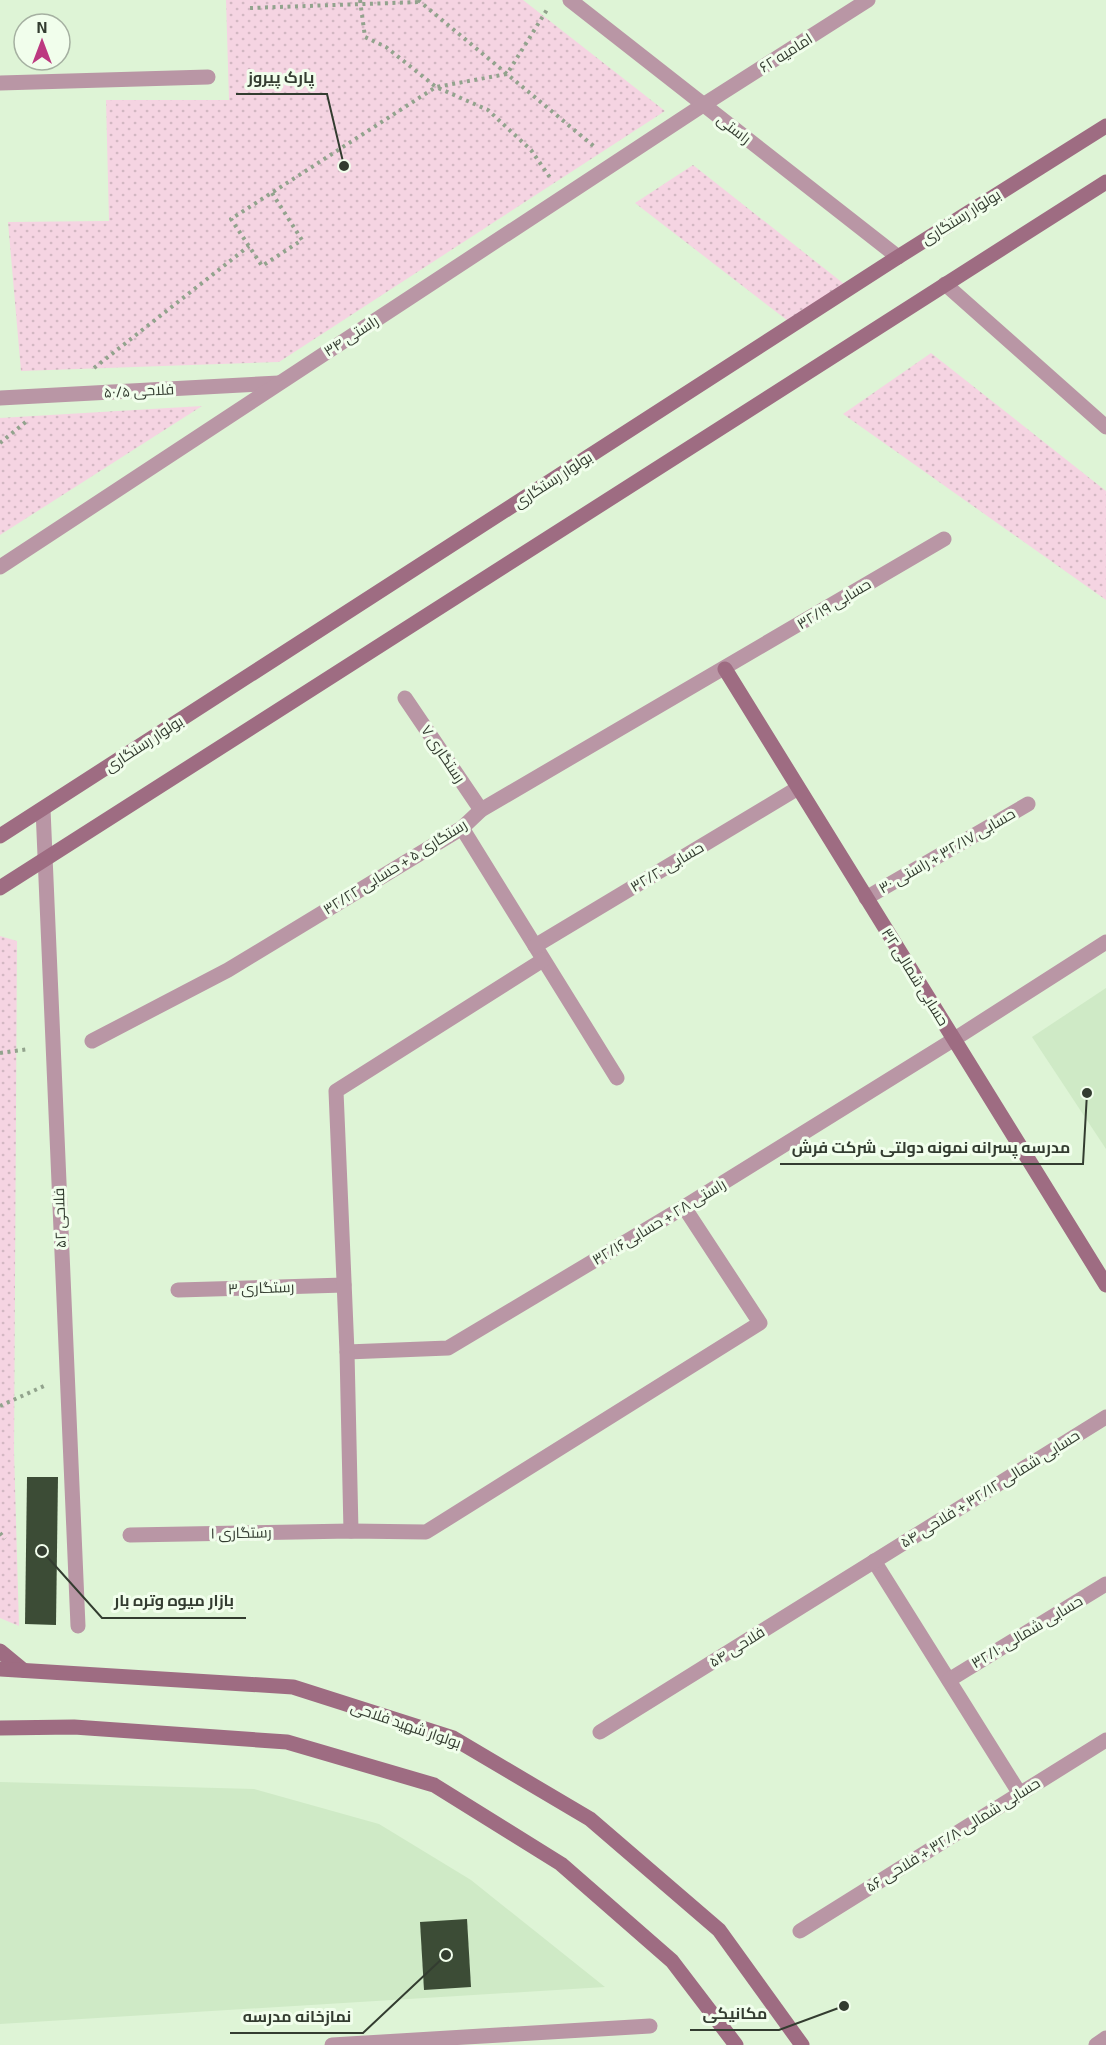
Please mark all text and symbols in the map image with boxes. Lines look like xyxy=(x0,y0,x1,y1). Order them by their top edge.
north arrow xyxy=(12,12,72,72)
text: N xyxy=(37,12,47,42)
street label: امامیه ۶۲ xyxy=(753,25,819,81)
callout: پارک پیروز xyxy=(236,60,327,94)
text: پارک پیروز xyxy=(247,62,314,92)
street label: راستی xyxy=(710,105,758,152)
street label: بولوار رستگاری xyxy=(915,180,1007,253)
street label: راستی ۳۴ xyxy=(317,307,384,364)
street label: فلاحی ۵۰/۵ xyxy=(103,374,175,407)
street label: بولوار رستگاری xyxy=(507,443,598,516)
street label: حسابی ۳۲/۱۹ xyxy=(791,570,877,637)
street label: بولوار رستگاری xyxy=(98,707,189,780)
street label: رستگاری ۷ xyxy=(413,718,474,789)
street label: حسابی ۳۲/۱۷ + راستی ۳۰ xyxy=(872,799,1021,902)
street label: رستگاری ۵ + حسابی ۳۲/۲۲ xyxy=(317,810,473,923)
street label: حسابی ۳۲/۲۰ xyxy=(624,833,709,900)
street label: حسابی شمالی ۳۲ xyxy=(873,922,957,1032)
callout: مدرسه پسرانه نمونه دولتی شرکت فرش xyxy=(780,1130,1083,1164)
text: مدرسه پسرانه نمونه دولتی شرکت فرش xyxy=(792,1132,1070,1162)
street label: راستی ۲۸ + حسابی۳۲/۱۶ xyxy=(586,1170,732,1273)
street label: فلاحی ۵۲ xyxy=(44,1187,75,1249)
street label: رستگاری ۳ xyxy=(227,1272,295,1303)
street label: حسابی شمالی ۳۲/۱۲ + فلاحی ۵۴ xyxy=(894,1421,1086,1556)
street label: رستگاری ۱ xyxy=(210,1517,272,1548)
callout: بازار میوه وتره بار xyxy=(102,1584,246,1618)
text: بازار میوه وتره بار xyxy=(113,1585,234,1615)
street label: حسابی شمالی ۳۲/۱۰ xyxy=(965,1587,1088,1677)
street label: فلاحی ۵۴ xyxy=(703,1618,771,1675)
street label: بولوار شهید فلاحی xyxy=(347,1692,466,1757)
street label: حسابی شمالی ۳۲/۸ + فلاحی ۵۶ xyxy=(859,1769,1046,1900)
callout: مکانیکی xyxy=(690,1996,779,2030)
text: مکانیکی xyxy=(703,1998,767,2028)
callout: نمازخانه مدرسه xyxy=(230,1999,363,2033)
text: نمازخانه مدرسه xyxy=(243,2001,351,2031)

